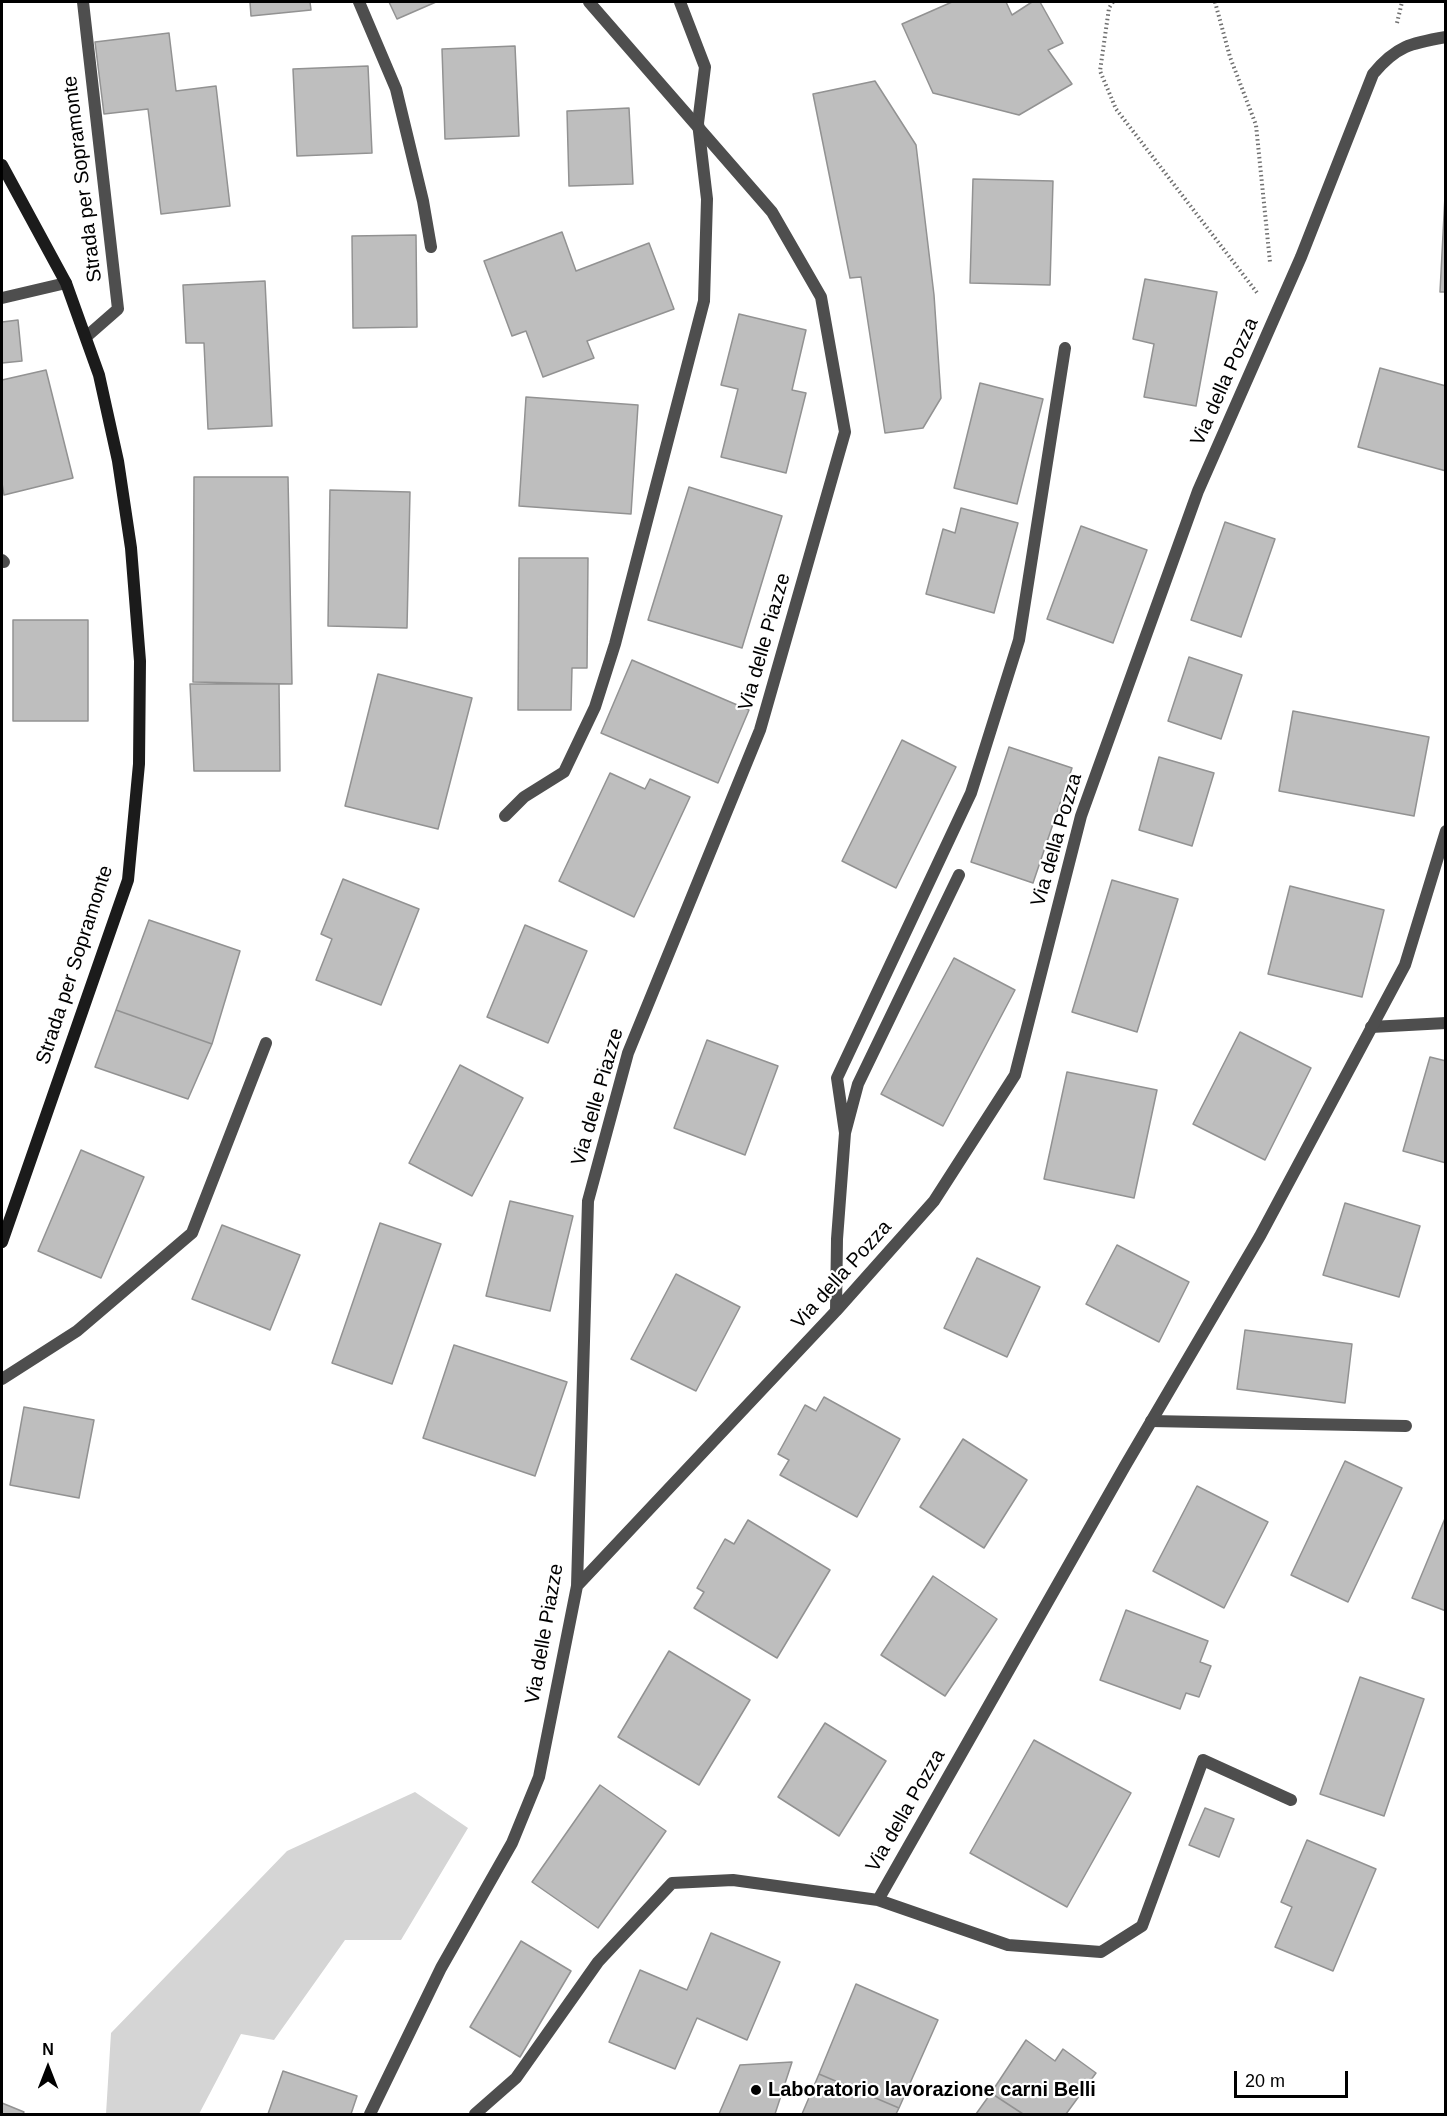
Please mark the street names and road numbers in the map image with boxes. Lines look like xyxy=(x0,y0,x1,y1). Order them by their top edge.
street label: Strada per Sopramonte xyxy=(58,74,108,284)
street label: Via della Pozza xyxy=(1186,314,1264,450)
street label: Via delle Piazze xyxy=(734,570,796,714)
street label: Via della Pozza xyxy=(1027,771,1087,909)
street label: Strada per Sopramonte xyxy=(31,862,119,1068)
street label: Via delle Piazze xyxy=(567,1025,629,1169)
street label: Via della Pozza xyxy=(787,1216,897,1334)
street label: Via delle Piazze xyxy=(521,1562,569,1706)
street label: Via della Pozza xyxy=(861,1745,951,1877)

